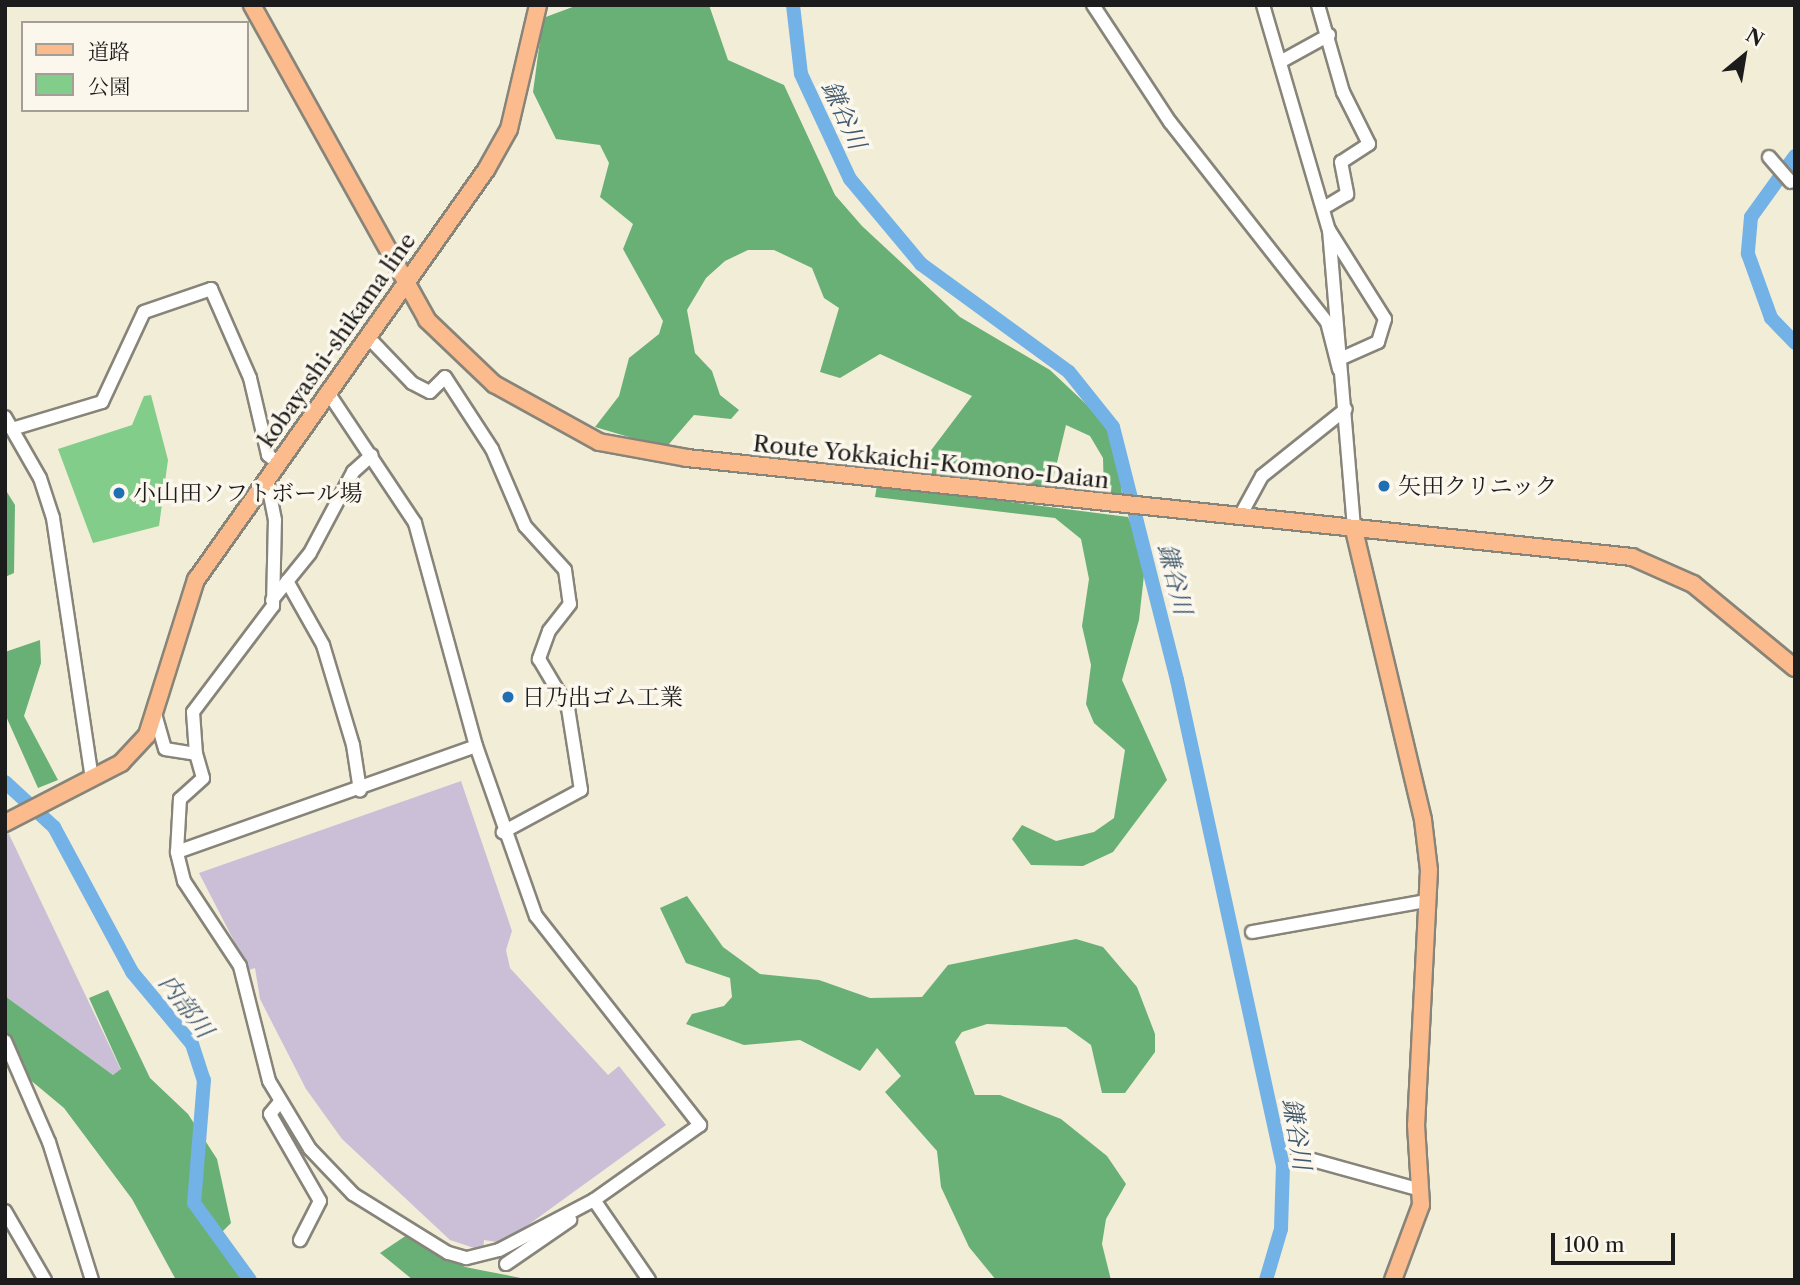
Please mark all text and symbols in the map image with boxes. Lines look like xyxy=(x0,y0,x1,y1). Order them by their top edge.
legend xyxy=(21,21,248,112)
north arrow xyxy=(1709,21,1779,91)
text: N xyxy=(1742,23,1768,51)
text: 道路 xyxy=(88,39,130,64)
text: 公園 xyxy=(88,74,130,99)
water label: 鎌谷川 xyxy=(816,76,872,154)
street label: kobayashi-shikama line xyxy=(252,228,422,452)
street label: Route Yokkaichi-Komono-Daian xyxy=(751,430,1111,494)
place label: 矢田クリニック xyxy=(1398,472,1559,500)
marker: 矢田クリニック xyxy=(1376,478,1392,494)
place label: 小山田ソフトボール場 xyxy=(133,479,363,507)
marker: 小山田ソフトボール場 xyxy=(111,485,127,501)
water label: 鎌谷川 xyxy=(1152,541,1198,617)
place label: 日乃出ゴム工業 xyxy=(522,683,683,711)
marker: 日乃出ゴム工業 xyxy=(500,689,516,705)
water label: 内部川 xyxy=(153,969,219,1043)
water label: 鎌谷川 xyxy=(1277,1096,1317,1172)
scale bar xyxy=(1555,1218,1679,1262)
text: 100 m xyxy=(1564,1232,1625,1257)

